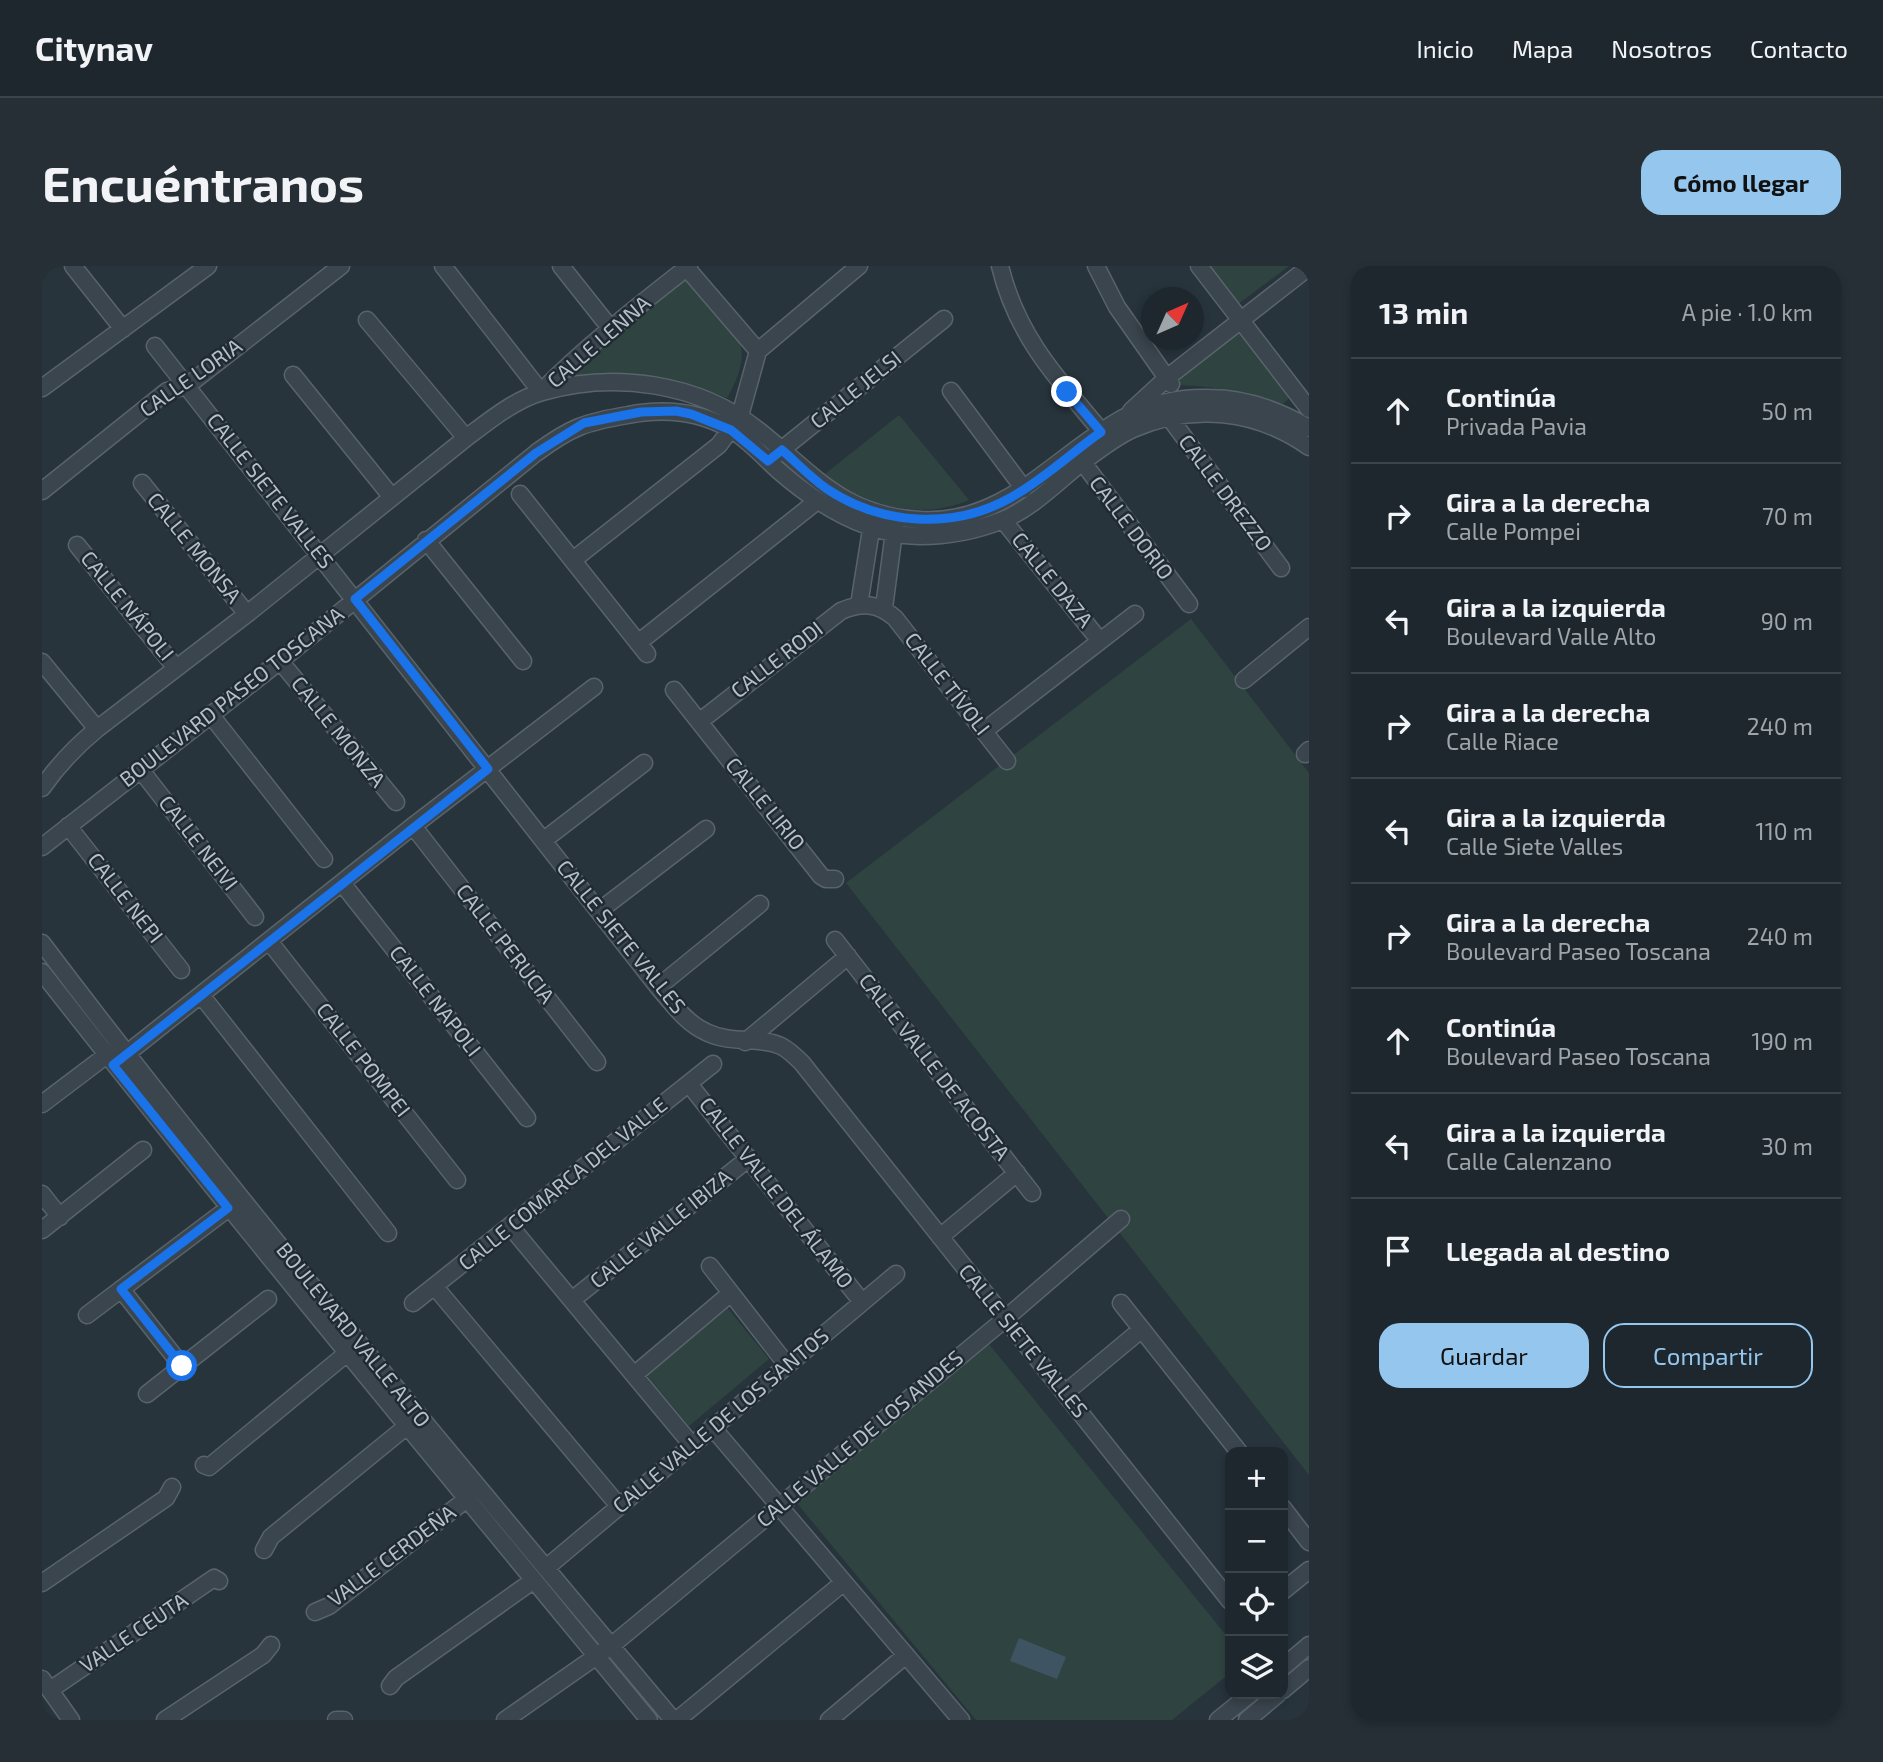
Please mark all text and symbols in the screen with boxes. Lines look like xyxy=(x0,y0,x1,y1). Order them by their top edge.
text: Citynav xyxy=(35,28,153,68)
text: Inicio xyxy=(1416,34,1474,63)
text: Mapa xyxy=(1512,34,1573,63)
text: Nosotros xyxy=(1611,34,1712,63)
text: Contacto xyxy=(1750,34,1848,63)
button: Cómo llegar xyxy=(1641,150,1841,215)
text: Encuéntranos xyxy=(42,153,364,212)
north arrow xyxy=(1141,287,1204,350)
street label: CALLE LENNA xyxy=(541,289,655,392)
text: 13 min xyxy=(1379,294,1468,330)
text: A pie · 1.0 km xyxy=(1682,298,1813,326)
street label: CALLE LORIA xyxy=(134,332,246,421)
street label: CALLE JELSI xyxy=(805,345,906,433)
route end xyxy=(1051,376,1082,407)
text: Continúa xyxy=(1446,381,1556,412)
icon: ahead xyxy=(1379,392,1417,430)
text: 50 m xyxy=(1762,397,1813,425)
street label: CALLE SIETE VALLES xyxy=(203,407,340,573)
text: Privada Pavia xyxy=(1446,412,1587,440)
street label: CALLE DREZZO xyxy=(1174,429,1278,555)
street label: CALLE DORIO xyxy=(1085,470,1179,584)
text: Gira a la derecha xyxy=(1446,486,1650,517)
street label: CALLE MONSA xyxy=(143,487,247,607)
icon: right xyxy=(1379,497,1417,535)
text: 70 m xyxy=(1762,502,1813,530)
text: Calle Pompei xyxy=(1446,517,1581,545)
street label: CALLE DAZA xyxy=(1007,527,1099,632)
street label: CALLE NÁPOLI xyxy=(76,545,180,665)
text: Gira a la izquierda xyxy=(1446,591,1666,622)
street label: BOULEVARD PASEO TOSCANA xyxy=(114,601,348,791)
icon: left xyxy=(1379,602,1417,640)
text: 90 m xyxy=(1761,607,1813,635)
street label: CALLE RODI xyxy=(725,615,827,702)
text: Boulevard Valle Alto xyxy=(1446,622,1656,650)
street label: CALLE TÍVOLI xyxy=(900,627,996,739)
street label: CALLE MONZA xyxy=(287,671,391,791)
text: Gira a la derecha xyxy=(1446,696,1650,727)
icon: right xyxy=(1379,707,1417,745)
text: 240 m xyxy=(1747,712,1813,740)
text: Calle Riace xyxy=(1446,727,1559,755)
street label: CALLE LIRIO xyxy=(721,752,811,854)
street label: CALLE NEIVI xyxy=(154,790,244,894)
text: Gira a la izquierda xyxy=(1446,801,1666,832)
icon: left xyxy=(1379,812,1417,850)
text: 110 m xyxy=(1756,817,1813,845)
text: Calle Siete Valles xyxy=(1446,832,1623,860)
street label: CALLE NEPI xyxy=(83,847,169,947)
street label: CALLE SIETE VALLES xyxy=(553,854,692,1018)
street label: CALLE PERUCIA xyxy=(452,878,561,1008)
text: Gira a la derecha xyxy=(1446,906,1650,937)
icon: right xyxy=(1379,917,1417,955)
text: 240 m xyxy=(1747,922,1813,950)
text: Boulevard Paseo Toscana xyxy=(1446,937,1711,965)
street label: CALLE NAPOLI xyxy=(385,940,487,1060)
street label: CALLE VALLE DE ACOSTA xyxy=(854,968,1016,1164)
street label: CALLE POMPEI xyxy=(312,997,416,1121)
text: Continúa xyxy=(1446,1011,1556,1042)
icon: ahead xyxy=(1379,1022,1417,1060)
text: 190 m xyxy=(1752,1027,1813,1055)
text: Boulevard Paseo Toscana xyxy=(1446,1042,1711,1070)
street label: CALLE COMARCA DEL VALLE xyxy=(453,1091,671,1275)
street label: CALLE VALLE DEL ÁLAMO xyxy=(695,1092,859,1292)
text: Gira a la izquierda xyxy=(1446,1116,1666,1147)
icon: left xyxy=(1379,1127,1417,1165)
text: 30 m xyxy=(1761,1132,1813,1160)
text: Calle Calenzano xyxy=(1446,1147,1612,1175)
street label: CALLE VALLE IBIZA xyxy=(584,1163,736,1293)
icon: arrive xyxy=(1379,1232,1417,1270)
text: Llegada al destino xyxy=(1446,1235,1670,1266)
street label: BOULEVARD VALLE ALTO xyxy=(272,1237,436,1431)
street label: CALLE SIETE VALLES xyxy=(955,1258,1094,1422)
street label: CALLE VALLE DE LOS SANTOS xyxy=(607,1322,833,1518)
button: Guardar xyxy=(1379,1323,1589,1388)
button: Compartir xyxy=(1603,1323,1813,1388)
street label: CALLE VALLE DE LOS ANDES xyxy=(751,1344,967,1532)
route start xyxy=(166,1350,197,1381)
map controls xyxy=(1225,1447,1288,1699)
button: + xyxy=(1225,1447,1288,1510)
street label: VALLE CERDEÑA xyxy=(322,1499,460,1611)
button: − xyxy=(1225,1510,1288,1573)
button: locate xyxy=(1225,1573,1288,1636)
street label: VALLE CEUTA xyxy=(74,1586,192,1677)
button: layers xyxy=(1225,1636,1288,1699)

